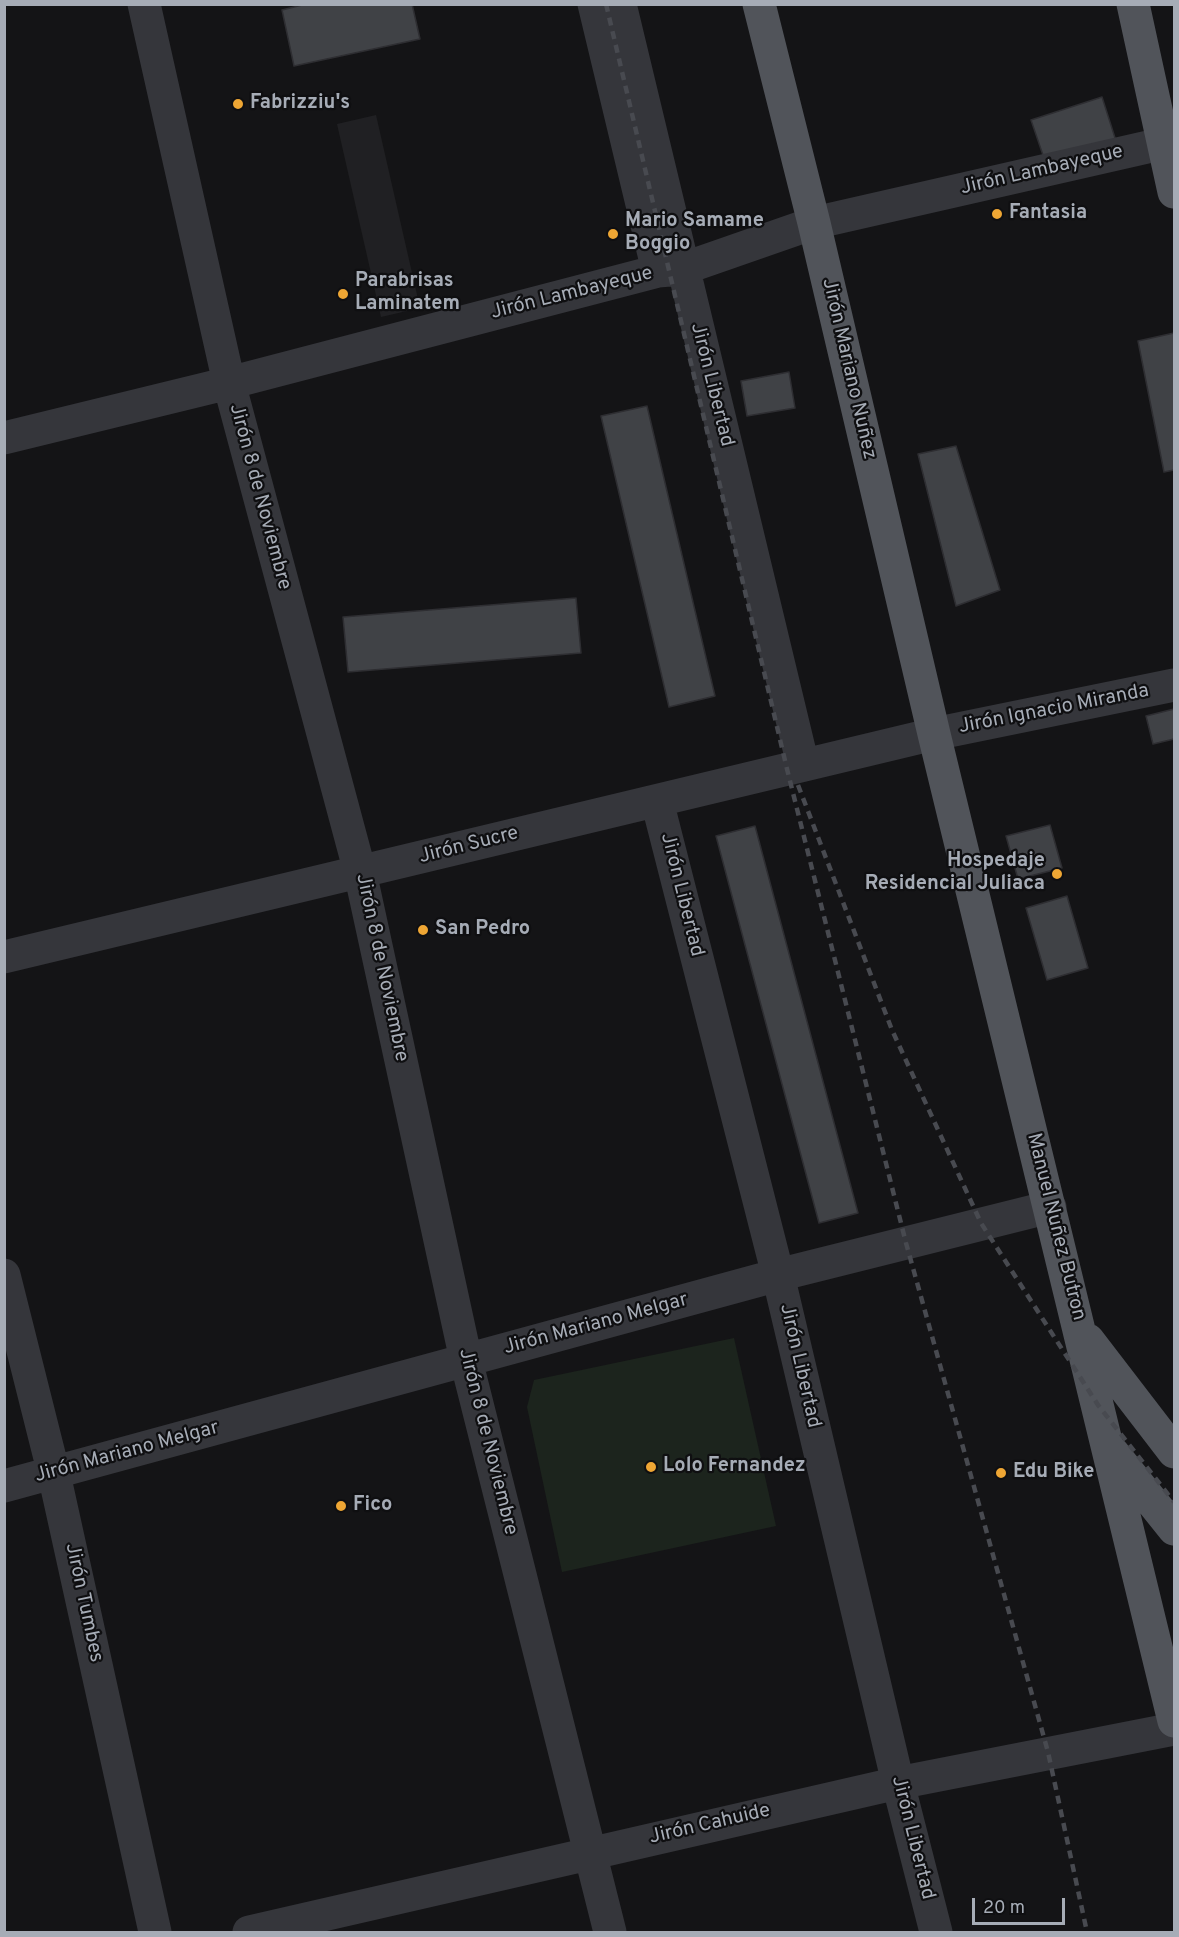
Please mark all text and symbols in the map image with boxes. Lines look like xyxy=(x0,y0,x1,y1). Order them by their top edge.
place label: Fabrizziu's xyxy=(250,92,350,116)
marker: Fabrizziu's xyxy=(231,97,245,111)
street label: Jirón Lambayeque xyxy=(958,141,1126,201)
place label: Fantasia xyxy=(1009,202,1087,226)
marker: Fantasia xyxy=(990,207,1004,221)
place label: Mario Samame Boggio xyxy=(625,210,764,257)
marker: Mario Samame Boggio xyxy=(606,227,620,241)
street label: Jirón Lambayeque xyxy=(489,262,655,326)
place label: Parabrisas Laminatem xyxy=(355,270,460,317)
street label: Jirón Mariano Nuñez xyxy=(815,276,881,462)
marker: Parabrisas Laminatem xyxy=(336,287,350,301)
street label: Jirón Libertad xyxy=(684,321,738,449)
street label: Jirón 8 de Noviembre xyxy=(223,401,295,593)
street label: Jirón Ignacio Miranda xyxy=(957,680,1151,740)
street label: Jirón Sucre xyxy=(417,822,521,870)
street label: Jirón Libertad xyxy=(654,831,708,959)
place label: Hospedaje Residencial Juliaca xyxy=(865,850,1045,897)
marker: Hospedaje Residencial Juliaca xyxy=(1050,867,1064,881)
street label: Jirón 8 de Noviembre xyxy=(349,872,413,1064)
place label: San Pedro xyxy=(435,918,530,942)
marker: San Pedro xyxy=(416,923,430,937)
street label: Manuel Nuñez Butron xyxy=(1020,1131,1090,1323)
street label: Jirón Mariano Melgar xyxy=(501,1289,691,1361)
street label: Jirón Libertad xyxy=(773,1302,825,1430)
street label: Jirón 8 de Noviembre xyxy=(452,1346,522,1538)
street label: Jirón Mariano Melgar xyxy=(32,1417,222,1489)
place label: Lolo Fernandez xyxy=(663,1455,806,1479)
marker: Lolo Fernandez xyxy=(644,1460,658,1474)
place label: Edu Bike xyxy=(1013,1461,1094,1485)
marker: Edu Bike xyxy=(994,1466,1008,1480)
place label: Fico xyxy=(353,1494,392,1518)
marker: Fico xyxy=(334,1499,348,1513)
street label: Jirón Tumbes xyxy=(59,1541,107,1665)
street label: Jirón Libertad xyxy=(885,1774,939,1902)
street label: Jirón Cahuide xyxy=(647,1799,773,1851)
scale bar xyxy=(975,1886,1068,1924)
text: 20 m xyxy=(983,1897,1025,1920)

